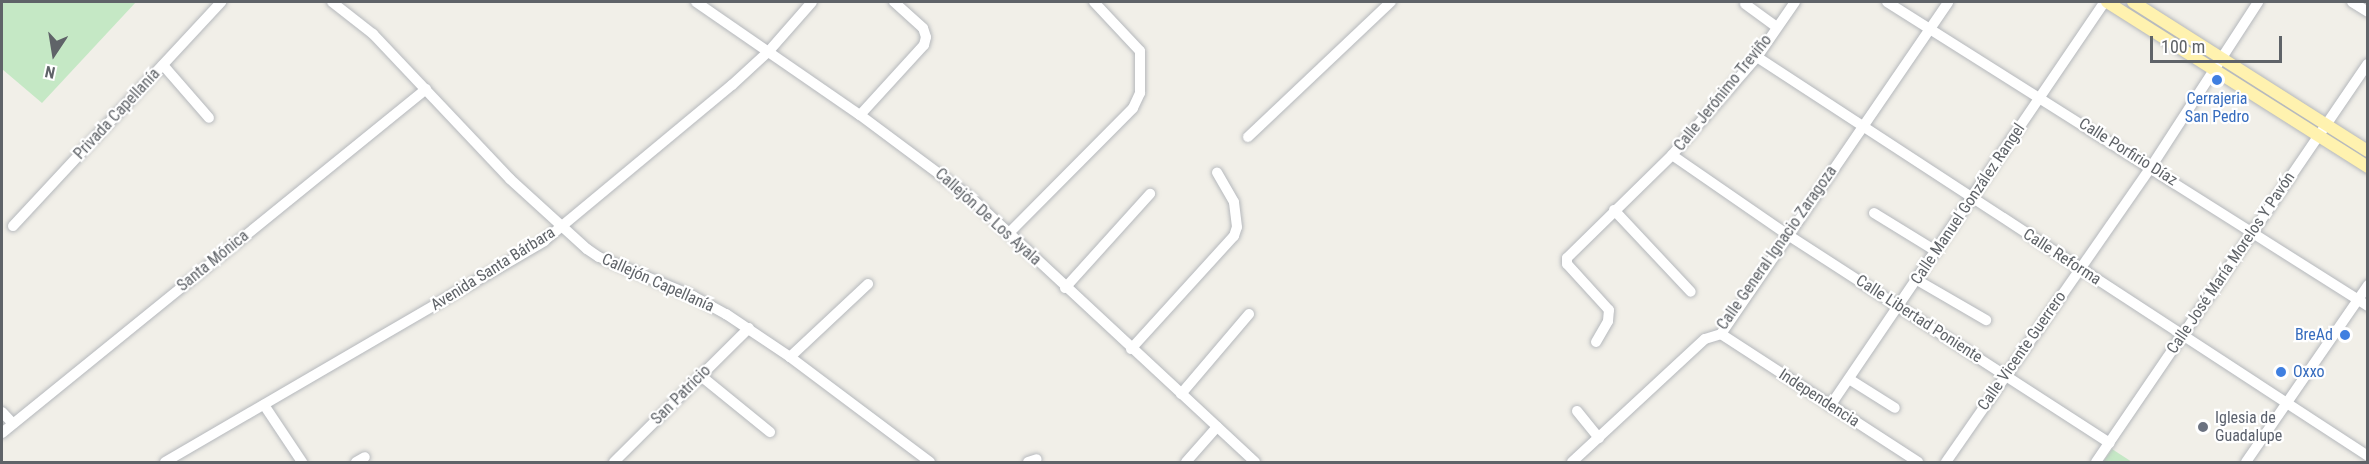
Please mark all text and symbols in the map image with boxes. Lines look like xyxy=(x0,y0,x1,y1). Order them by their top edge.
north arrow xyxy=(24,24,84,84)
scale bar xyxy=(2153,24,2285,62)
street label: Calle Jerónimo Treviño xyxy=(1670,31,1776,155)
text: 100 m xyxy=(2161,36,2205,57)
text: N xyxy=(43,62,57,82)
street label: Privada Capellanía xyxy=(70,65,164,163)
marker: Cerrajeria San Pedro xyxy=(2210,73,2224,87)
place label: Cerrajeria San Pedro xyxy=(2185,89,2249,127)
street label: Calle Porfirio Díaz xyxy=(2075,114,2181,190)
street label: Calle Manuel González Rangel xyxy=(1907,120,2029,288)
street label: Calle General Ignacio Zaragoza xyxy=(1713,162,1841,334)
street label: Callejón De Los Ayala xyxy=(931,164,1045,270)
street label: Calle José María Morelos Y Pavón xyxy=(2163,168,2299,358)
street label: Avenida Santa Bárbara xyxy=(427,223,559,315)
street label: Calle Reforma xyxy=(2019,225,2105,289)
street label: Santa Mónica xyxy=(173,226,253,296)
street label: Callejón Capellanía xyxy=(599,250,717,316)
street label: Calle Libertad Poniente xyxy=(1852,271,1986,367)
street label: Calle Vicente Guerrero xyxy=(1974,288,2070,414)
place label: BreAd xyxy=(2295,325,2333,345)
marker: BreAd xyxy=(2338,328,2352,342)
street label: San Patricio xyxy=(647,361,715,429)
place label: Oxxo xyxy=(2293,362,2325,382)
street label: Independencia xyxy=(1775,365,1863,431)
marker: Oxxo xyxy=(2274,365,2288,379)
place label: Iglesia de Guadalupe xyxy=(2215,408,2282,446)
marker: Iglesia de Guadalupe xyxy=(2196,420,2210,434)

